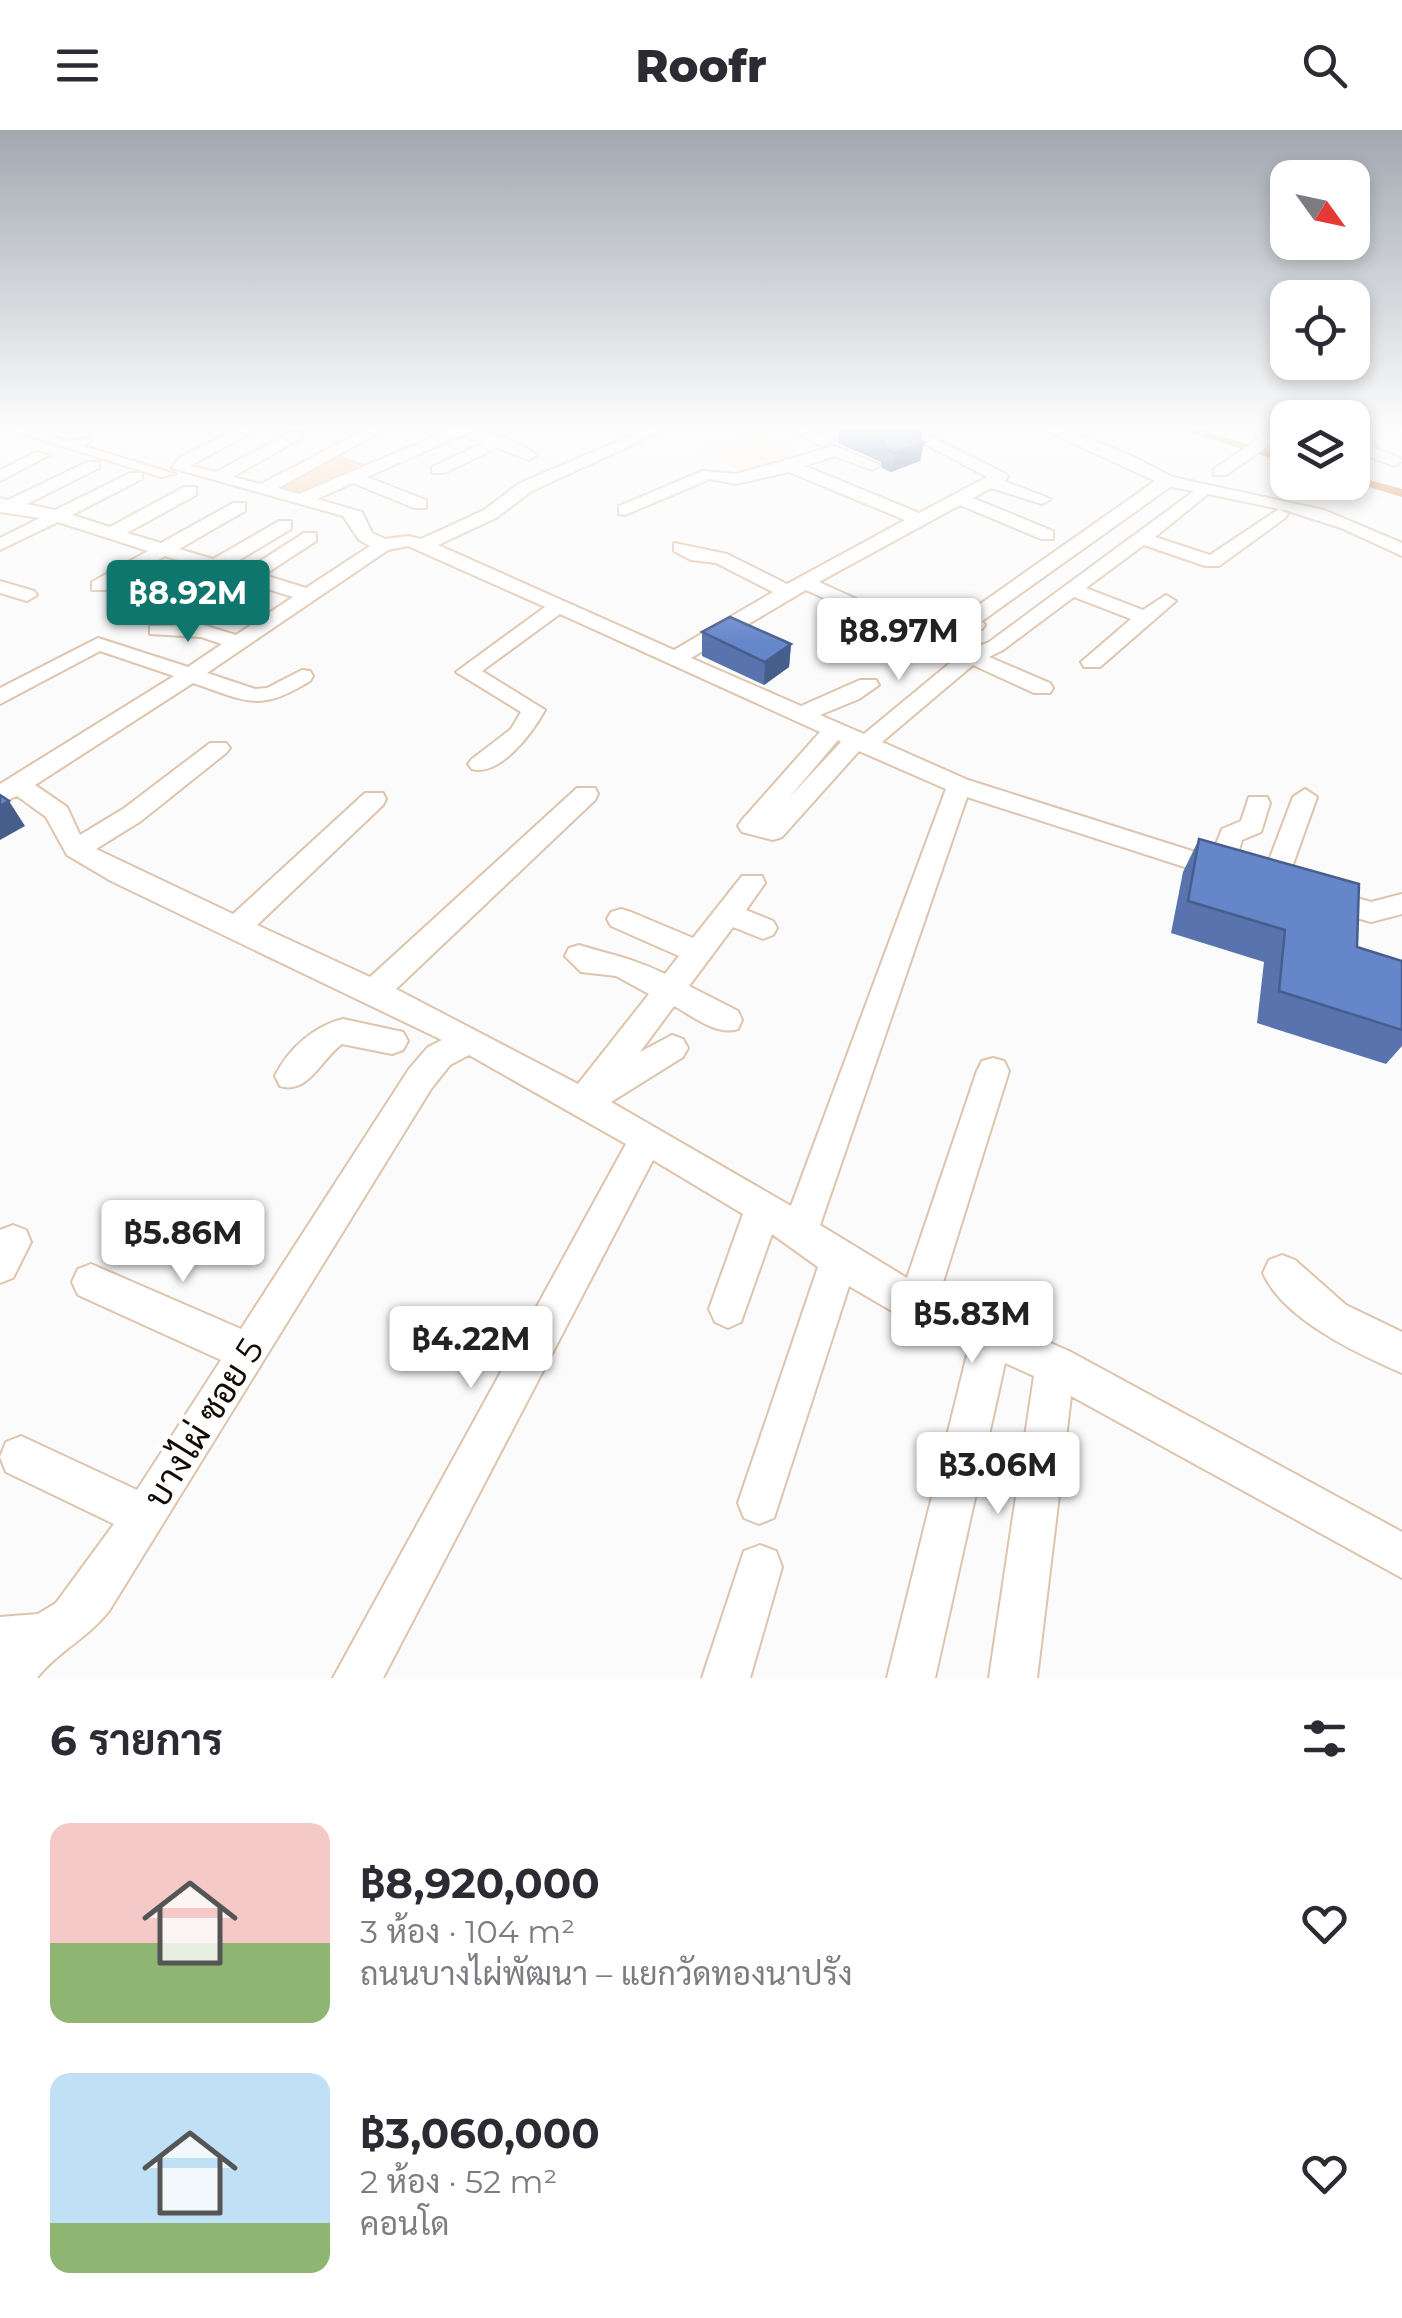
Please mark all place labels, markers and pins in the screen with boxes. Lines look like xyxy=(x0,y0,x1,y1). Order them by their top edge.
pin: ฿8.92M xyxy=(107,560,269,645)
pin: ฿8.97M xyxy=(818,598,980,683)
pin: ฿5.86M xyxy=(102,1200,264,1285)
pin: ฿5.83M xyxy=(891,1281,1053,1366)
pin: ฿4.22M xyxy=(390,1306,552,1391)
pin: ฿3.06M xyxy=(917,1432,1079,1517)

